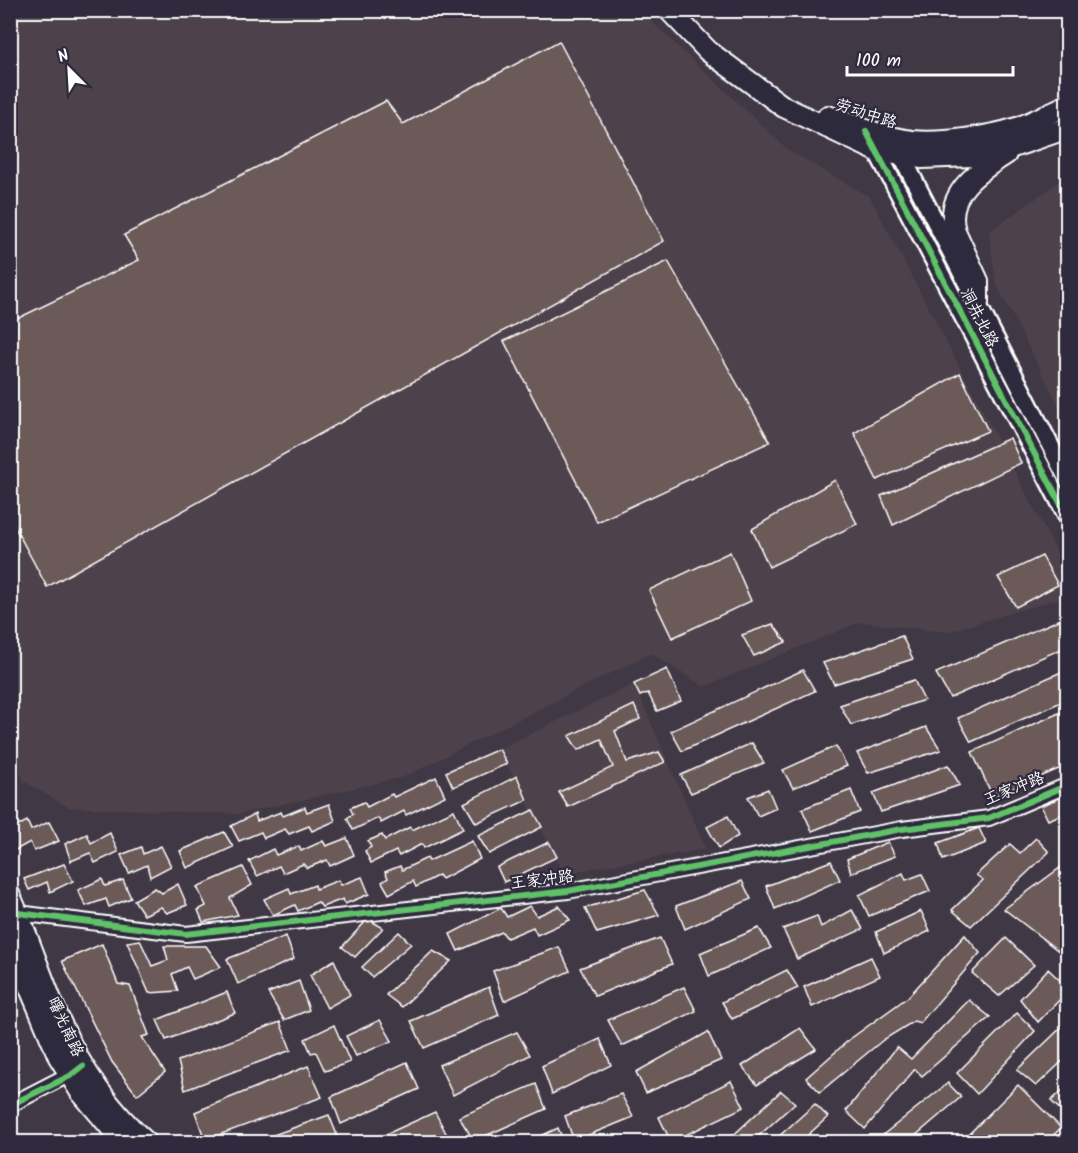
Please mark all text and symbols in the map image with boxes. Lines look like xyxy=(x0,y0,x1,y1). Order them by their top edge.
north arrow xyxy=(39,39,99,99)
scale bar xyxy=(847,39,1014,77)
text: N xyxy=(54,43,73,70)
text: 100 m xyxy=(856,47,901,76)
street label: 劳动中路 xyxy=(832,92,900,136)
street label: 洞井北路 xyxy=(953,284,1005,352)
street label: 王家冲路 xyxy=(980,765,1048,813)
street label: 王家冲路 xyxy=(509,864,575,896)
street label: 曙光南路 xyxy=(40,993,90,1061)

